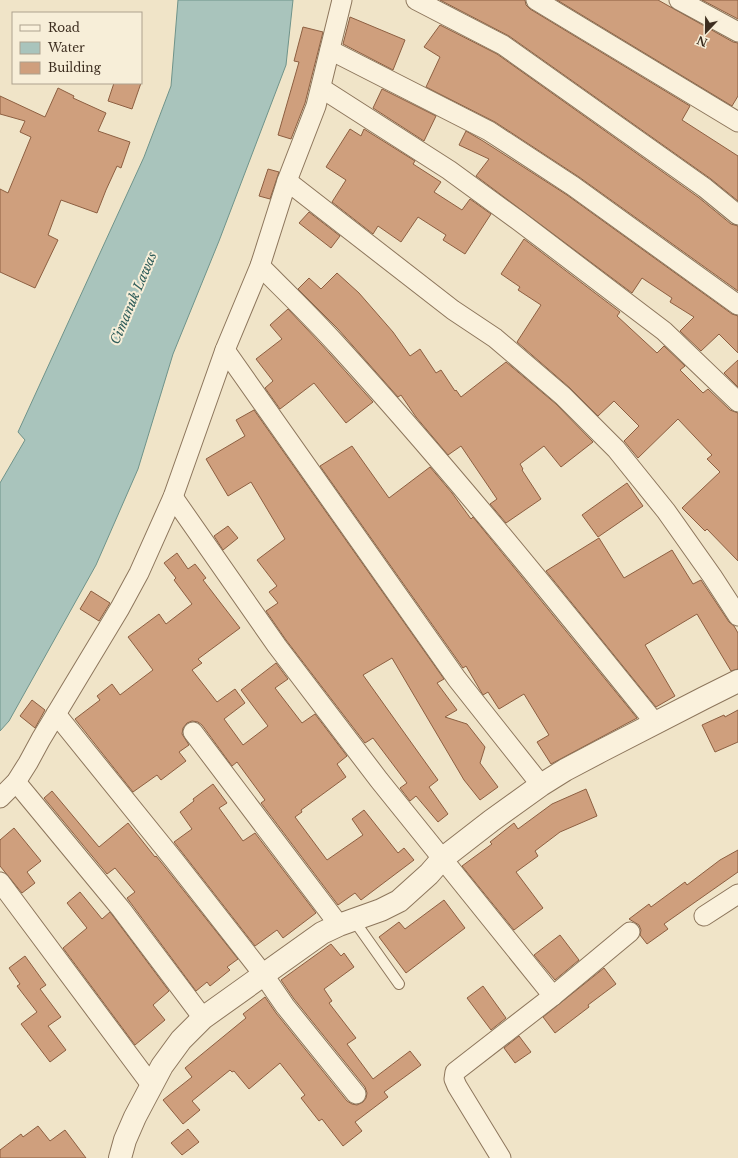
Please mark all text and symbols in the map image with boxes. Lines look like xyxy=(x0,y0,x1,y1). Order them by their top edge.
legend xyxy=(12,12,142,84)
north arrow xyxy=(686,12,726,52)
text: Road xyxy=(48,20,80,35)
text: N xyxy=(694,33,710,50)
text: Water xyxy=(47,40,85,55)
text: Building xyxy=(48,60,102,75)
water label: Cimanuk Lawas xyxy=(106,249,161,347)

